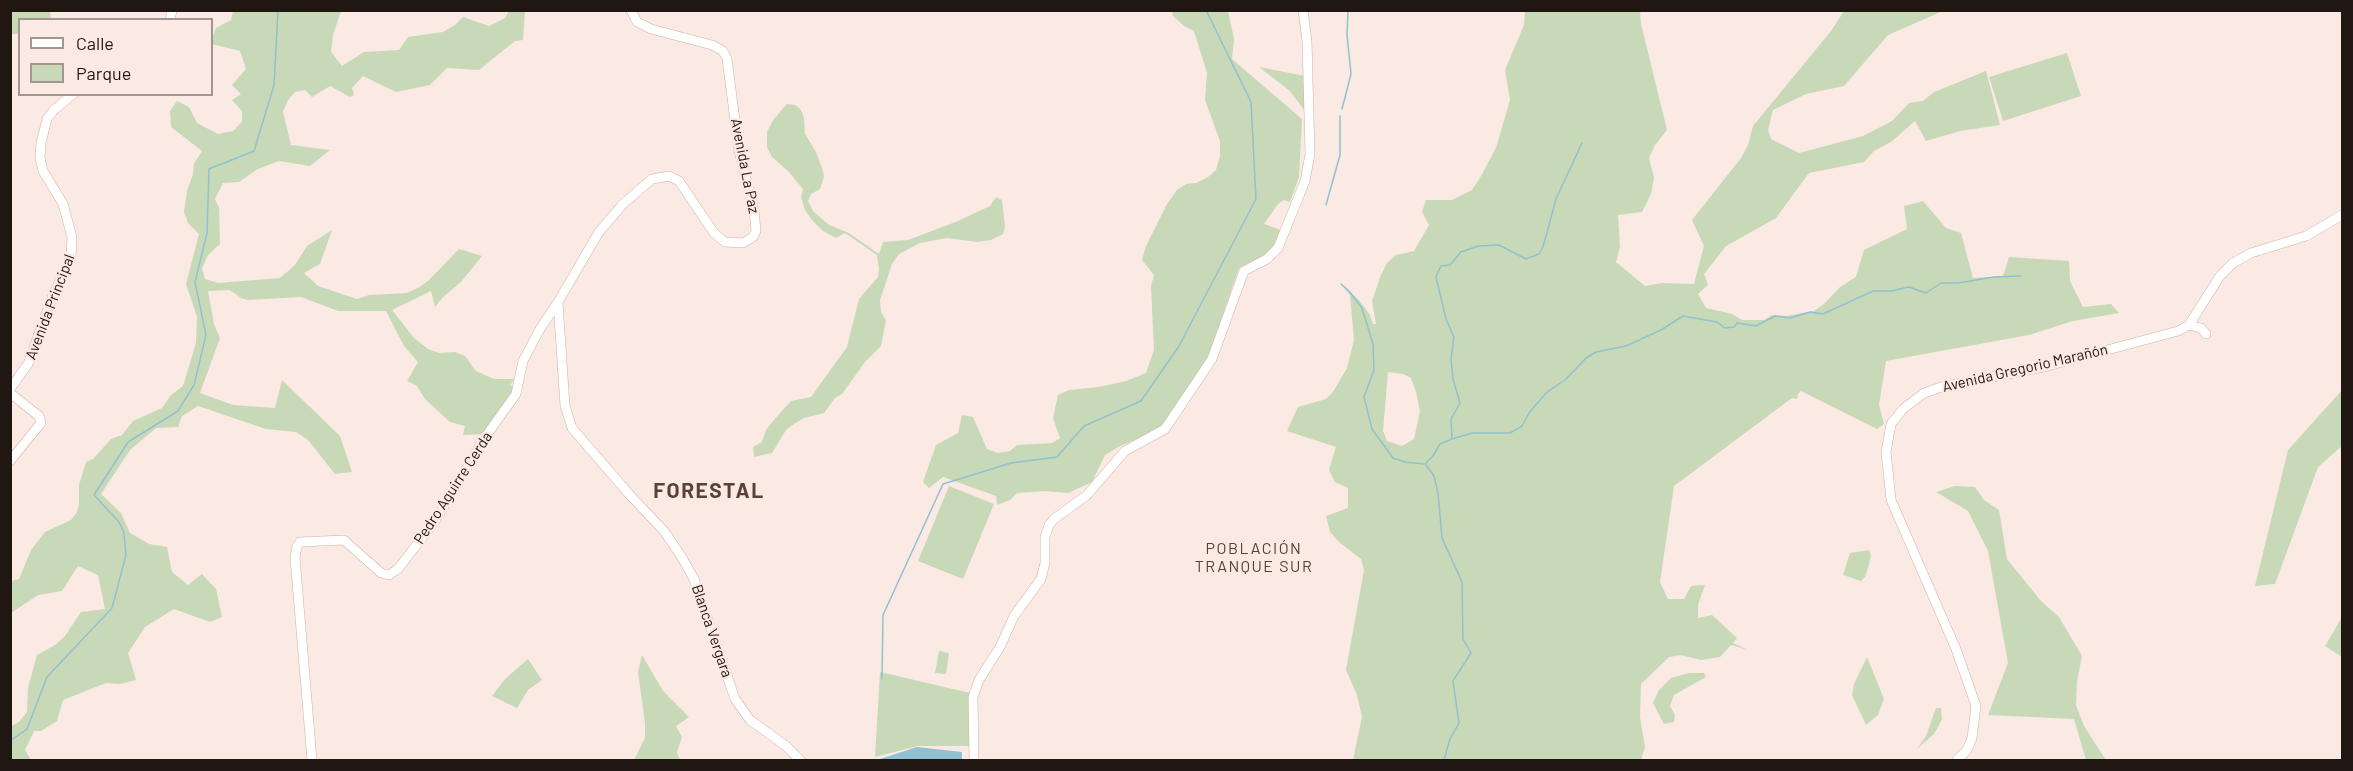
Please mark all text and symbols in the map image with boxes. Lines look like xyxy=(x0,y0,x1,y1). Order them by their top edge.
legend xyxy=(18,18,213,96)
text: Calle xyxy=(76,32,114,54)
text: Parque xyxy=(76,62,131,84)
street label: Avenida La Paz xyxy=(727,117,763,215)
street label: Avenida Principal xyxy=(22,252,78,362)
street label: Avenida Gregorio Marañón xyxy=(1941,340,2109,396)
street label: Pedro Aguirre Cerda xyxy=(410,429,496,547)
district label: FORESTAL xyxy=(653,478,765,504)
district label: POBLACIÓN TRANQUE SUR xyxy=(1195,539,1313,577)
street label: Blanca Vergara xyxy=(688,582,736,680)

